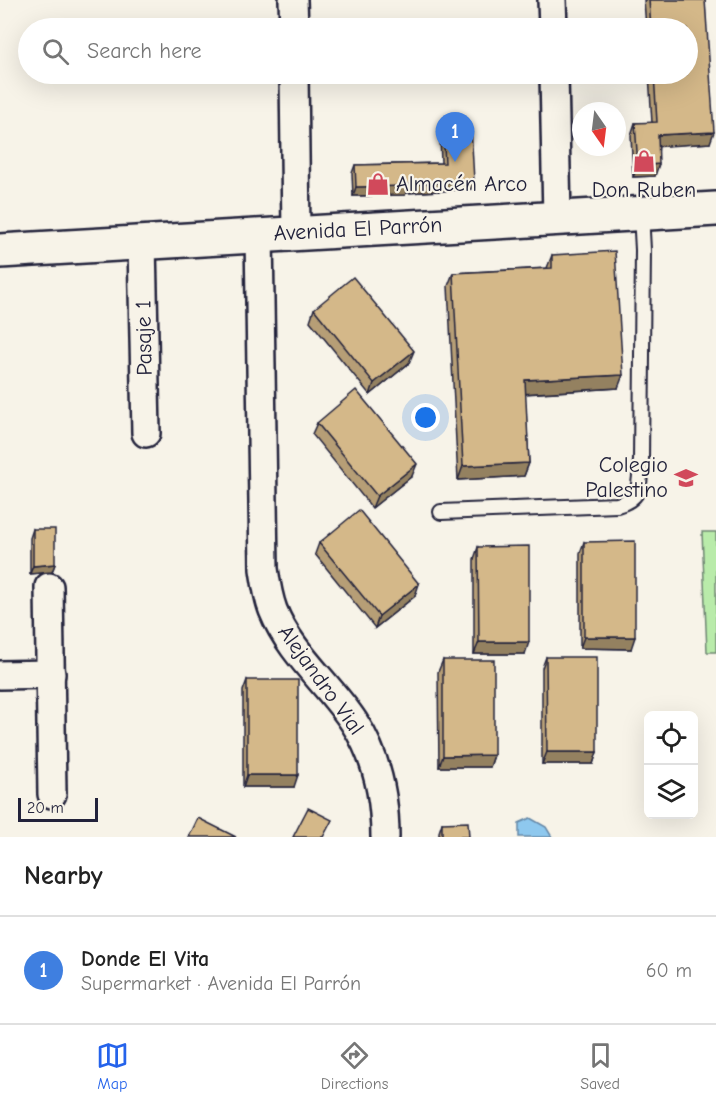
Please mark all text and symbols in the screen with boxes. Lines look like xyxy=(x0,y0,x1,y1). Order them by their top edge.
search box xyxy=(18,18,698,84)
icon: search xyxy=(39,35,72,68)
text: Search here xyxy=(87,38,202,64)
north arrow xyxy=(572,102,626,156)
pin: 1 xyxy=(436,112,474,162)
shop icon: Don Ruben xyxy=(631,148,657,174)
shop icon: Almacén Arco xyxy=(365,171,391,197)
place label: Almacén Arco xyxy=(396,171,527,197)
place label: Don Ruben xyxy=(592,177,696,203)
street label: Avenida El Parrón xyxy=(273,212,443,246)
street label: Pasaje 1 xyxy=(130,300,158,376)
your location xyxy=(411,403,440,432)
place label: Colegio Palestino xyxy=(585,452,668,503)
school or university icon: Colegio Palestino xyxy=(673,465,699,491)
street label: Alejandro Vial xyxy=(272,620,370,740)
map controls xyxy=(644,711,698,819)
button: locate xyxy=(644,711,698,765)
button: layers xyxy=(644,765,698,819)
scale bar xyxy=(18,795,98,822)
text: 20 m xyxy=(27,799,64,817)
text: Nearby xyxy=(24,861,103,891)
text: Donde El Vita xyxy=(81,946,209,972)
text: 1 xyxy=(40,959,47,982)
text: 60 m xyxy=(646,959,692,982)
text: Supermarket · Avenida El Parrón xyxy=(81,972,361,995)
tab: Map xyxy=(96,1039,129,1093)
tab: Directions xyxy=(321,1039,388,1093)
tab: Saved xyxy=(580,1039,620,1093)

